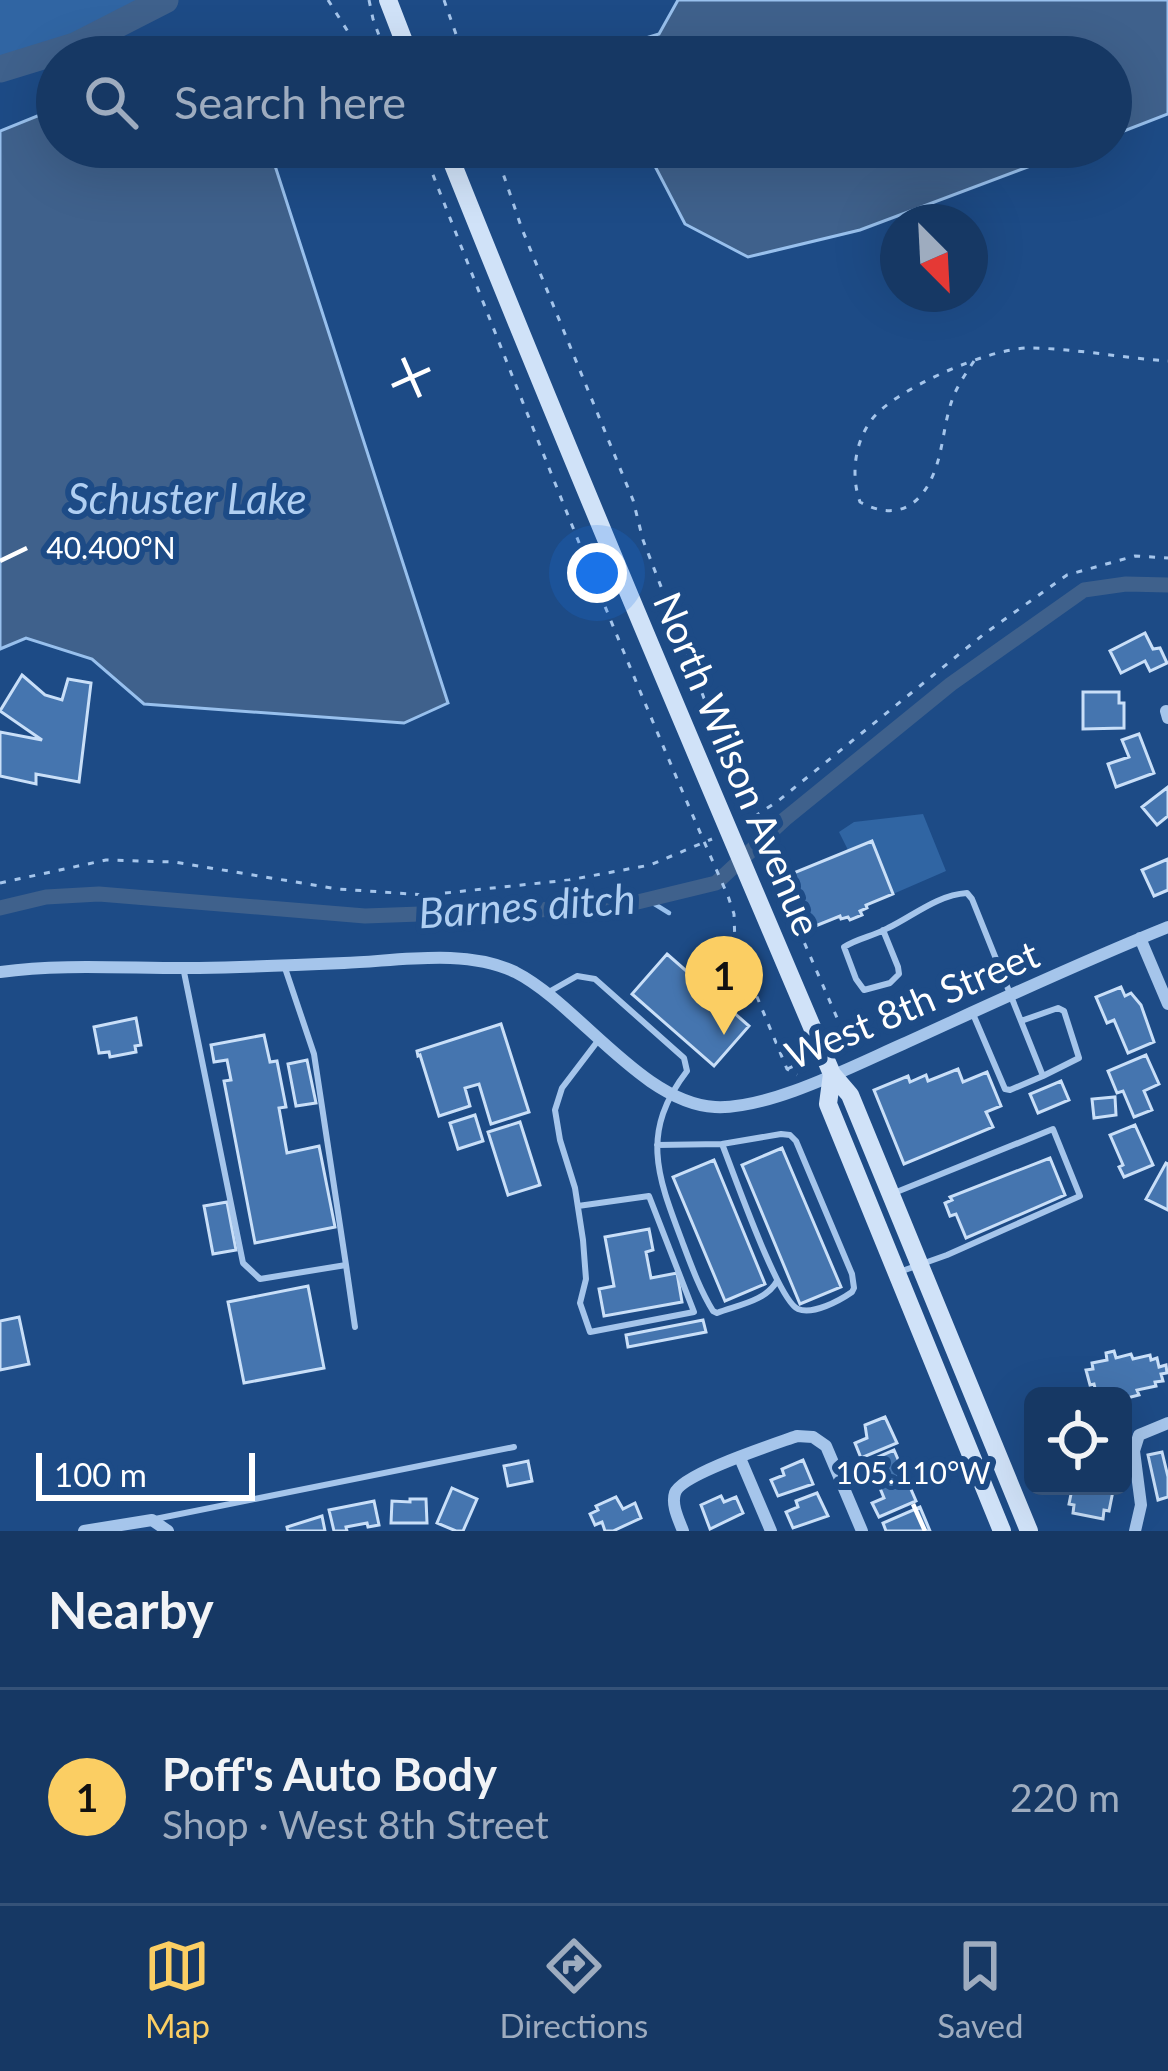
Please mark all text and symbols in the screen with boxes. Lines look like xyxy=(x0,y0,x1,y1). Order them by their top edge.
search box xyxy=(36,36,1132,168)
icon: search xyxy=(78,69,144,135)
text: Search here xyxy=(174,75,406,129)
north arrow xyxy=(880,204,988,312)
water label: Schuster Lake xyxy=(67,473,307,523)
text: 40.400°N xyxy=(46,529,176,565)
your location xyxy=(567,543,627,603)
street label: North Wilson Avenue xyxy=(645,585,831,942)
water label: Barnes ditch xyxy=(417,872,637,938)
street label: West 8th Street xyxy=(778,930,1045,1078)
pin: 1 xyxy=(685,936,763,1035)
map controls xyxy=(1024,1387,1132,1495)
button: locate xyxy=(1024,1387,1132,1495)
scale bar xyxy=(36,1447,255,1500)
text: 100 m xyxy=(54,1454,147,1494)
text: 105.110°W xyxy=(836,1454,990,1490)
text: Nearby xyxy=(48,1579,214,1640)
text: Poff's Auto Body xyxy=(162,1747,497,1801)
text: 1 xyxy=(76,1774,98,1820)
text: 220 m xyxy=(1010,1774,1120,1820)
text: Shop · West 8th Street xyxy=(162,1801,549,1847)
tab: Map xyxy=(144,1933,210,2045)
tab: Directions xyxy=(499,1933,648,2045)
tab: Saved xyxy=(937,1933,1024,2045)

